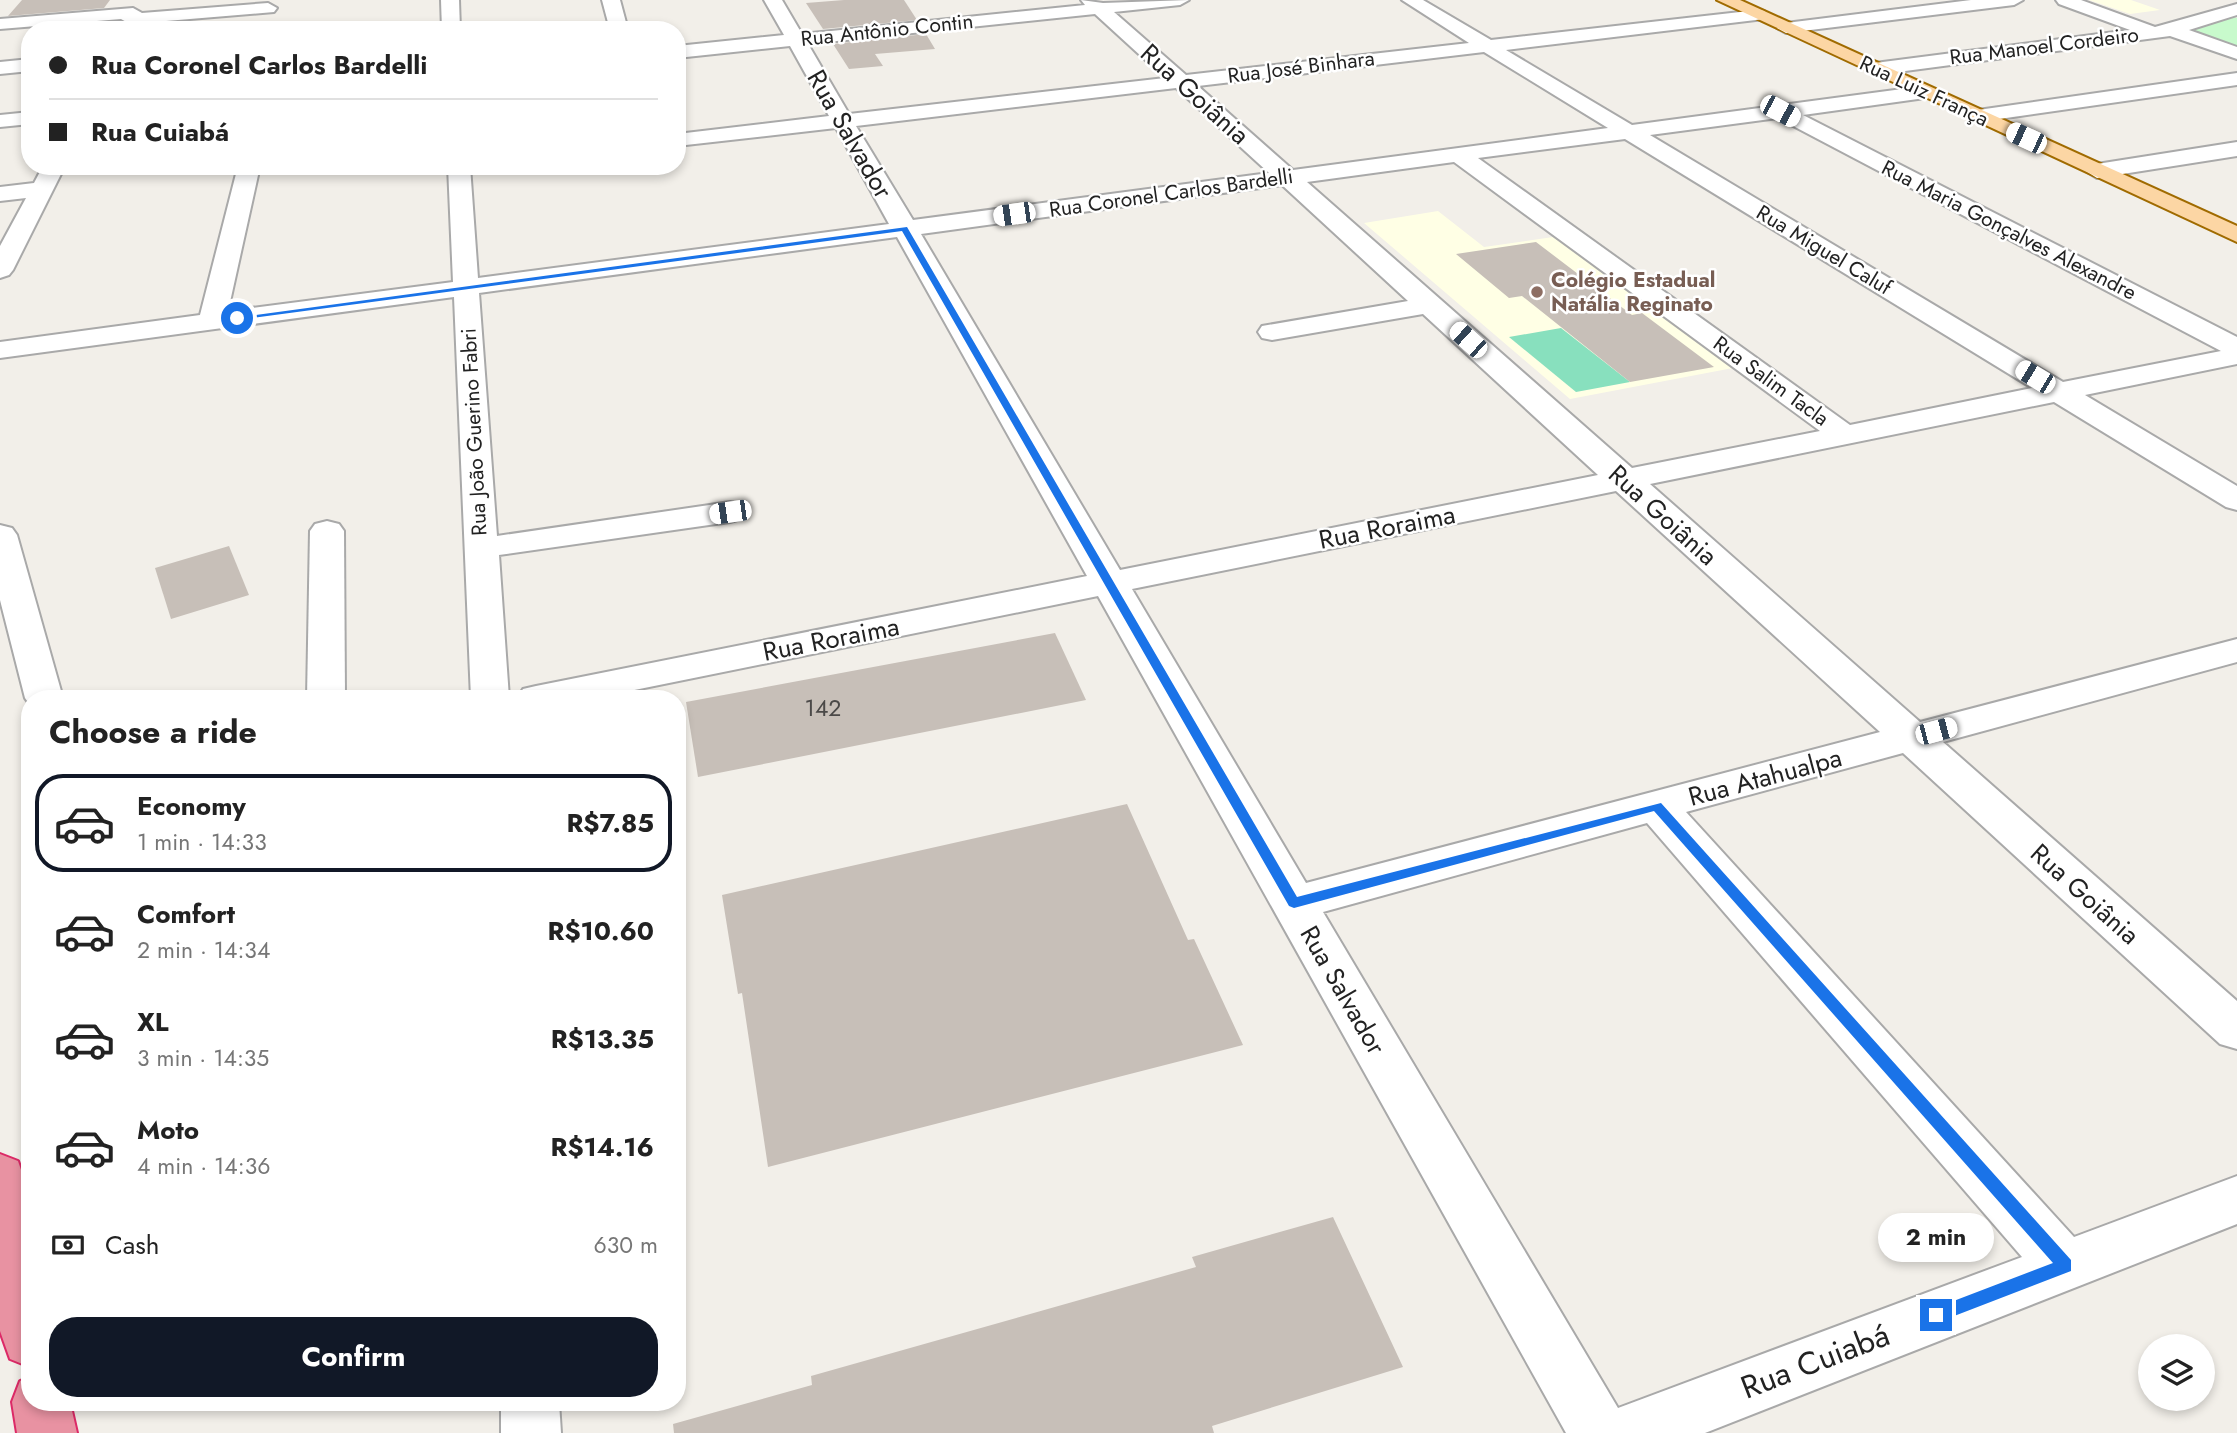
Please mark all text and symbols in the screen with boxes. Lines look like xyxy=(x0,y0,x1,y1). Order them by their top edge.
street label: Rua Antônio Contin xyxy=(799,6,975,54)
street label: Rua Manoel Cordeiro xyxy=(1948,20,2140,72)
street label: Rua Goiânia xyxy=(1132,35,1258,153)
street label: Rua José Binhara xyxy=(1226,43,1376,91)
text: Rua Coronel Carlos Bardelli xyxy=(91,46,428,84)
street label: Rua Luiz França xyxy=(1855,48,1993,134)
street label: Rua Salvador xyxy=(798,63,902,206)
car xyxy=(1757,92,1804,130)
text: Rua Cuiabá xyxy=(91,113,229,151)
car xyxy=(2003,120,2050,156)
street label: Rua Maria Gonçalves Alexandre xyxy=(1876,153,2142,308)
street label: Rua Coronel Carlos Bardelli xyxy=(1047,161,1295,225)
street label: Rua Miguel Caluf xyxy=(1751,198,1898,303)
car xyxy=(992,201,1037,227)
place label: Colégio Estadual Natália Reginato xyxy=(1551,265,1715,319)
marker: Colégio Estadual Natália Reginato xyxy=(1529,284,1545,300)
route start xyxy=(221,302,253,334)
car xyxy=(1446,318,1491,362)
street label: Rua João Guerino Fabri xyxy=(454,327,494,537)
street label: Rua Salim Tacla xyxy=(1707,329,1835,433)
car xyxy=(2012,357,2059,397)
street label: Rua Goiânia xyxy=(1600,456,1726,574)
street label: Rua Roraima xyxy=(1316,495,1458,559)
car xyxy=(708,499,753,525)
street label: Rua Roraima xyxy=(760,607,902,671)
house number: 142 xyxy=(805,691,841,725)
text: Choose a ride xyxy=(49,709,257,755)
car xyxy=(1913,715,1960,747)
street label: Rua Atahualpa xyxy=(1684,738,1846,816)
text: Economy xyxy=(137,787,246,825)
icon: car xyxy=(53,792,116,855)
text: R$7.85 xyxy=(566,804,654,842)
text: 1 min · 14:33 xyxy=(137,825,267,859)
street label: Rua Goiânia xyxy=(2022,835,2148,953)
text: Comfort xyxy=(137,895,235,933)
icon: car xyxy=(53,900,116,963)
text: R$10.60 xyxy=(548,912,654,950)
street label: Rua Salvador xyxy=(1291,919,1395,1062)
text: 2 min · 14:34 xyxy=(137,933,270,967)
text: XL xyxy=(137,1003,169,1041)
icon: car xyxy=(53,1008,116,1071)
text: R$13.35 xyxy=(551,1020,654,1058)
text: 3 min · 14:35 xyxy=(137,1041,269,1075)
text: Moto xyxy=(137,1111,199,1149)
icon: car xyxy=(53,1116,116,1179)
text: R$14.16 xyxy=(551,1128,654,1166)
text: 4 min · 14:36 xyxy=(137,1149,270,1183)
callout: 2 min xyxy=(1878,1214,1994,1262)
text: 2 min xyxy=(1906,1220,1966,1254)
icon: cash xyxy=(49,1226,87,1264)
text: Cash xyxy=(105,1226,159,1264)
text: 630 m xyxy=(594,1228,658,1262)
route end xyxy=(1920,1299,1952,1331)
street label: Rua Cuiabá xyxy=(1734,1312,1896,1410)
button: Confirm xyxy=(49,1317,658,1397)
map controls xyxy=(2138,1334,2215,1411)
button: layers xyxy=(2138,1334,2215,1411)

